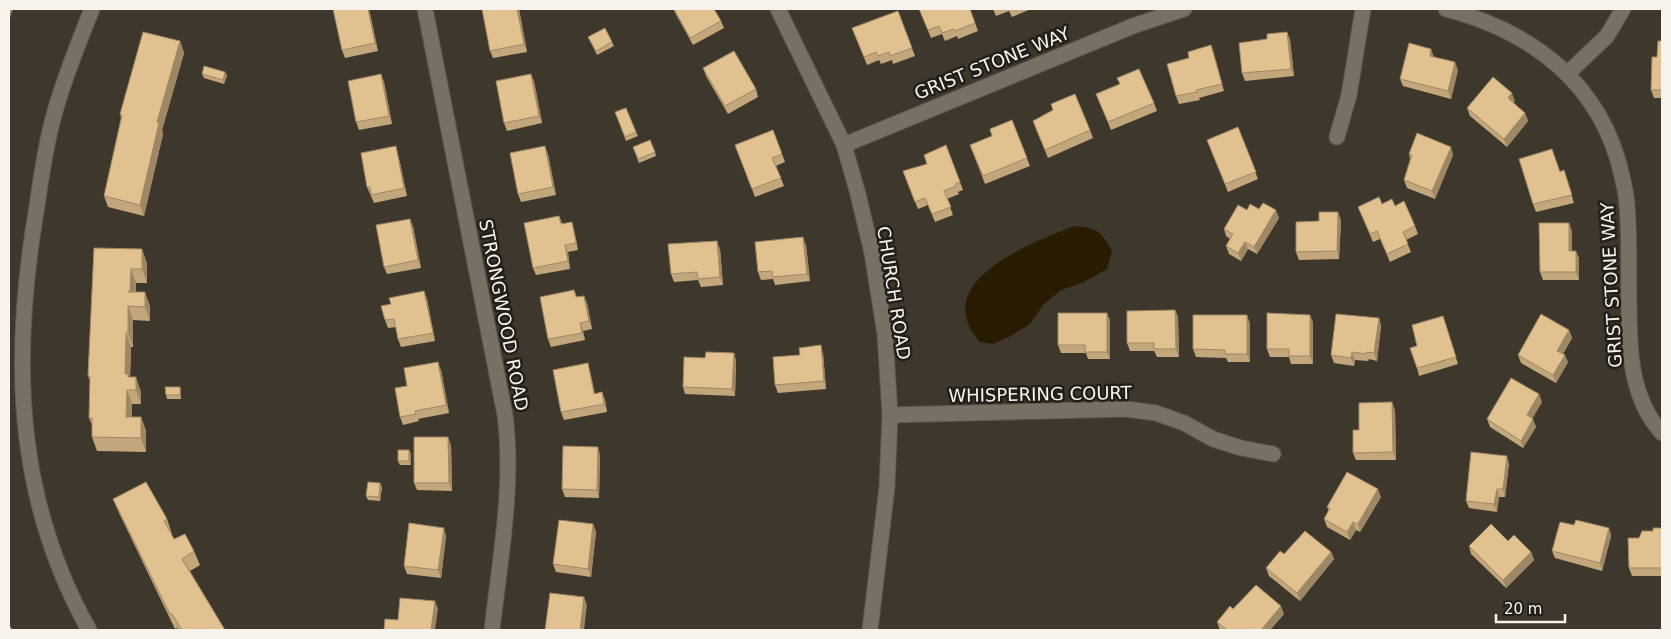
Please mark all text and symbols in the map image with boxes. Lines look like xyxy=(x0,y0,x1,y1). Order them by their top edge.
street label: GRIST STONE WAY xyxy=(911,22,1074,104)
street label: GRIST STONE WAY xyxy=(1596,201,1626,368)
street label: STRONGWOOD ROAD xyxy=(475,217,533,413)
street label: CHURCH ROAD xyxy=(873,225,915,361)
street label: WHISPERING COURT xyxy=(948,382,1133,406)
scale bar xyxy=(1496,592,1565,624)
text: 20 m xyxy=(1504,600,1542,618)

